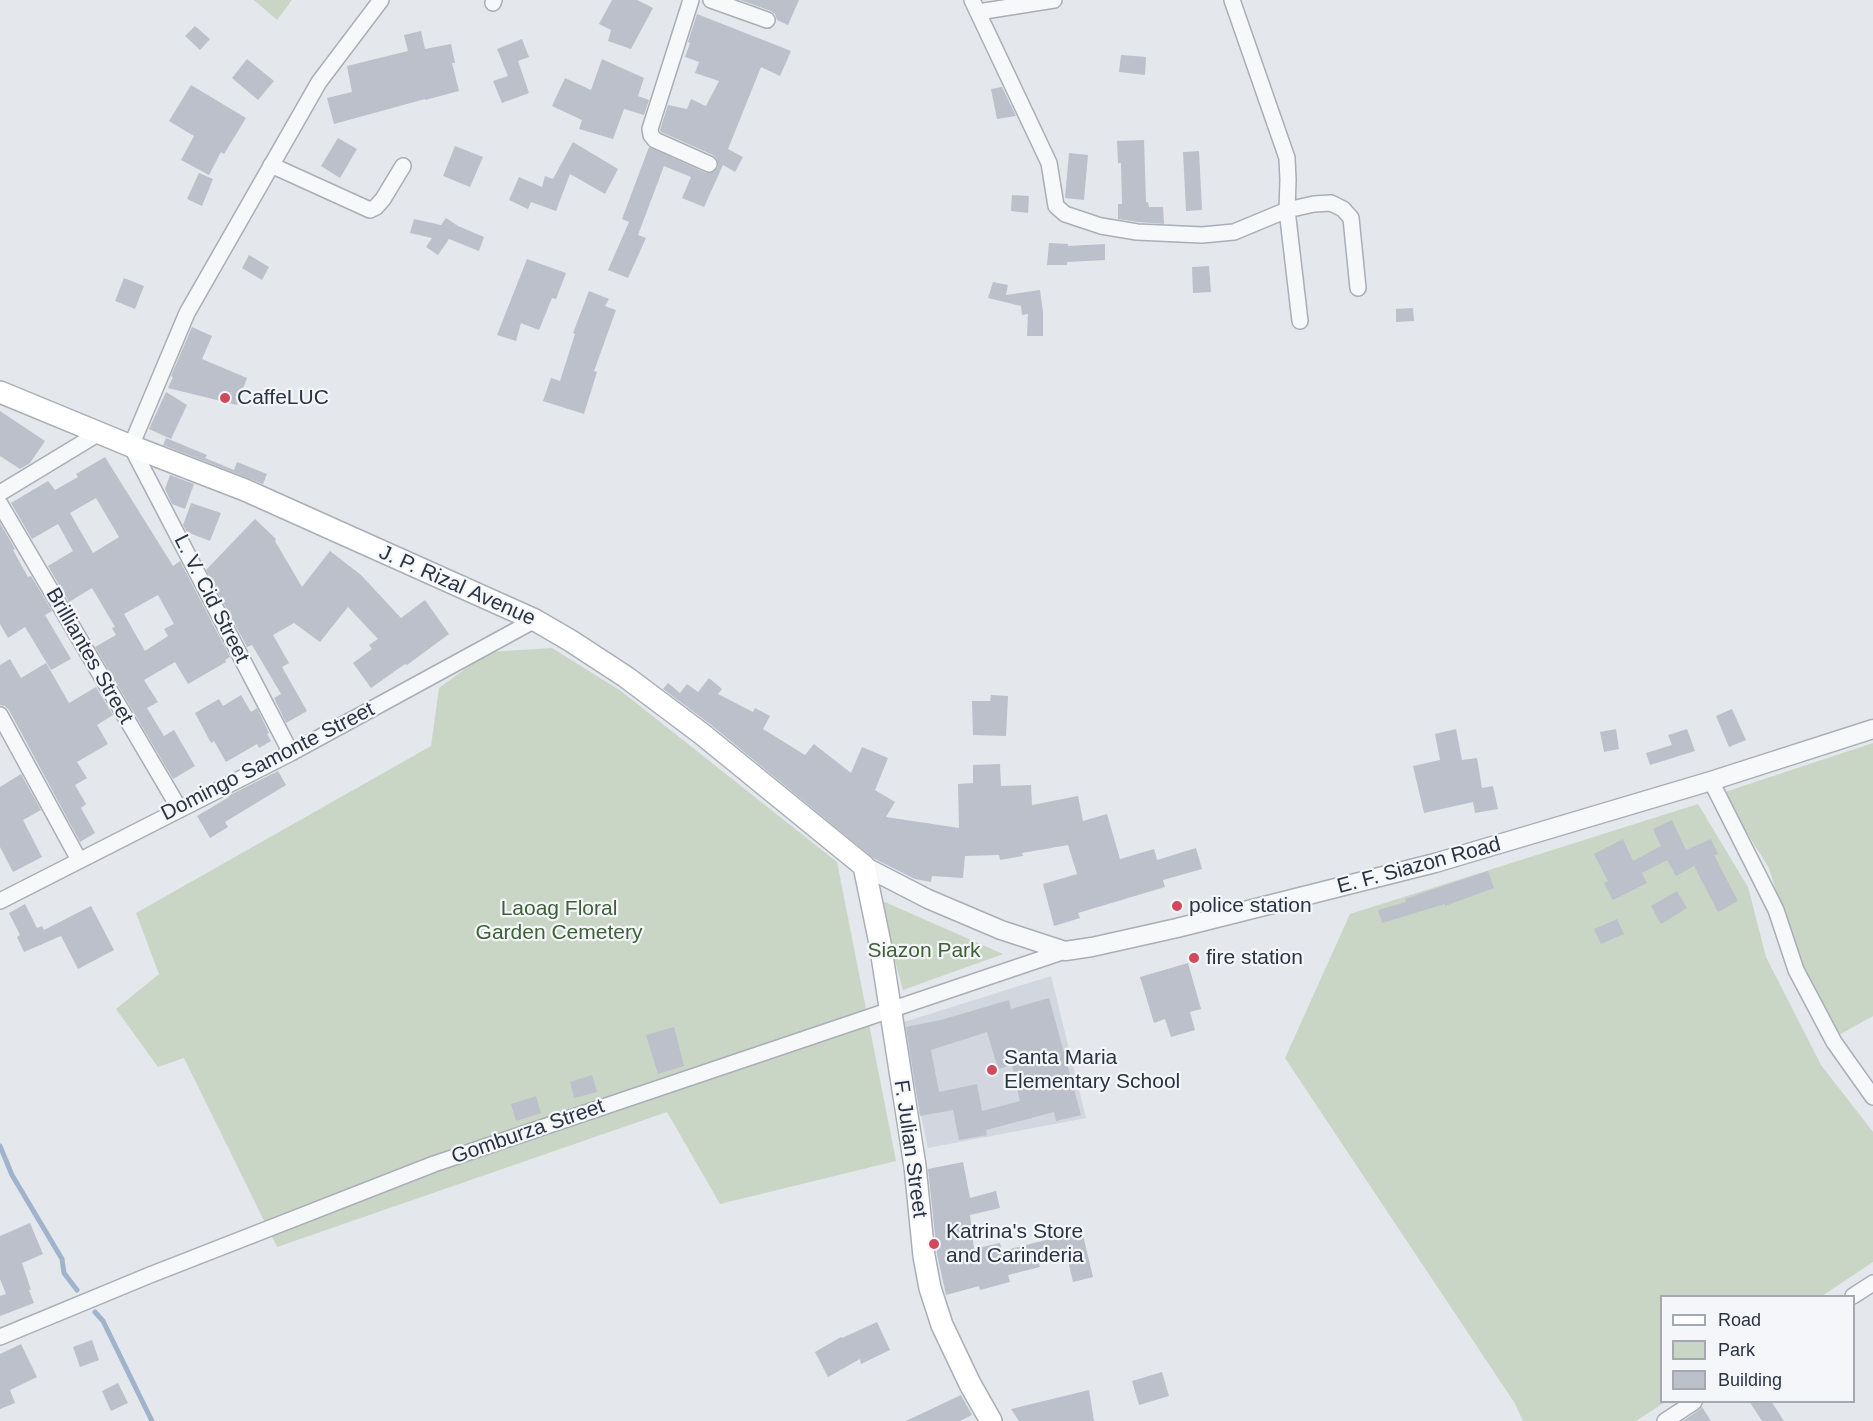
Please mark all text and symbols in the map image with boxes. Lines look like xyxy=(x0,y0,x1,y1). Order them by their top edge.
place label: CaffeLUC xyxy=(237,385,329,411)
marker: CaffeLUC xyxy=(218,391,232,405)
street label: L. V. Cid Street xyxy=(168,531,254,667)
street label: J. P. Rizal Avenue xyxy=(375,540,539,632)
street label: Brilliantes Street xyxy=(40,583,138,729)
street label: Domingo Samonte Street xyxy=(157,697,379,827)
street label: E. F. Siazon Road xyxy=(1335,832,1503,900)
place label: police station xyxy=(1189,893,1312,919)
park label: Laoag Floral Garden Cemetery xyxy=(476,896,642,946)
marker: police station xyxy=(1170,899,1184,913)
park label: Siazon Park xyxy=(867,938,981,964)
place label: fire station xyxy=(1206,945,1303,971)
marker: fire station xyxy=(1187,951,1201,965)
place label: Santa Maria Elementary School xyxy=(1004,1045,1180,1095)
marker: Santa Maria Elementary School xyxy=(985,1063,999,1077)
street label: F. Julian Street xyxy=(888,1078,932,1220)
street label: Gomburza Street xyxy=(448,1094,608,1170)
place label: Katrina's Store and Carinderia xyxy=(946,1219,1084,1269)
marker: Katrina's Store and Carinderia xyxy=(927,1237,941,1251)
legend xyxy=(1660,1295,1855,1403)
text: Road xyxy=(1718,1310,1761,1330)
text: Park xyxy=(1718,1340,1755,1360)
text: Building xyxy=(1718,1370,1782,1390)

